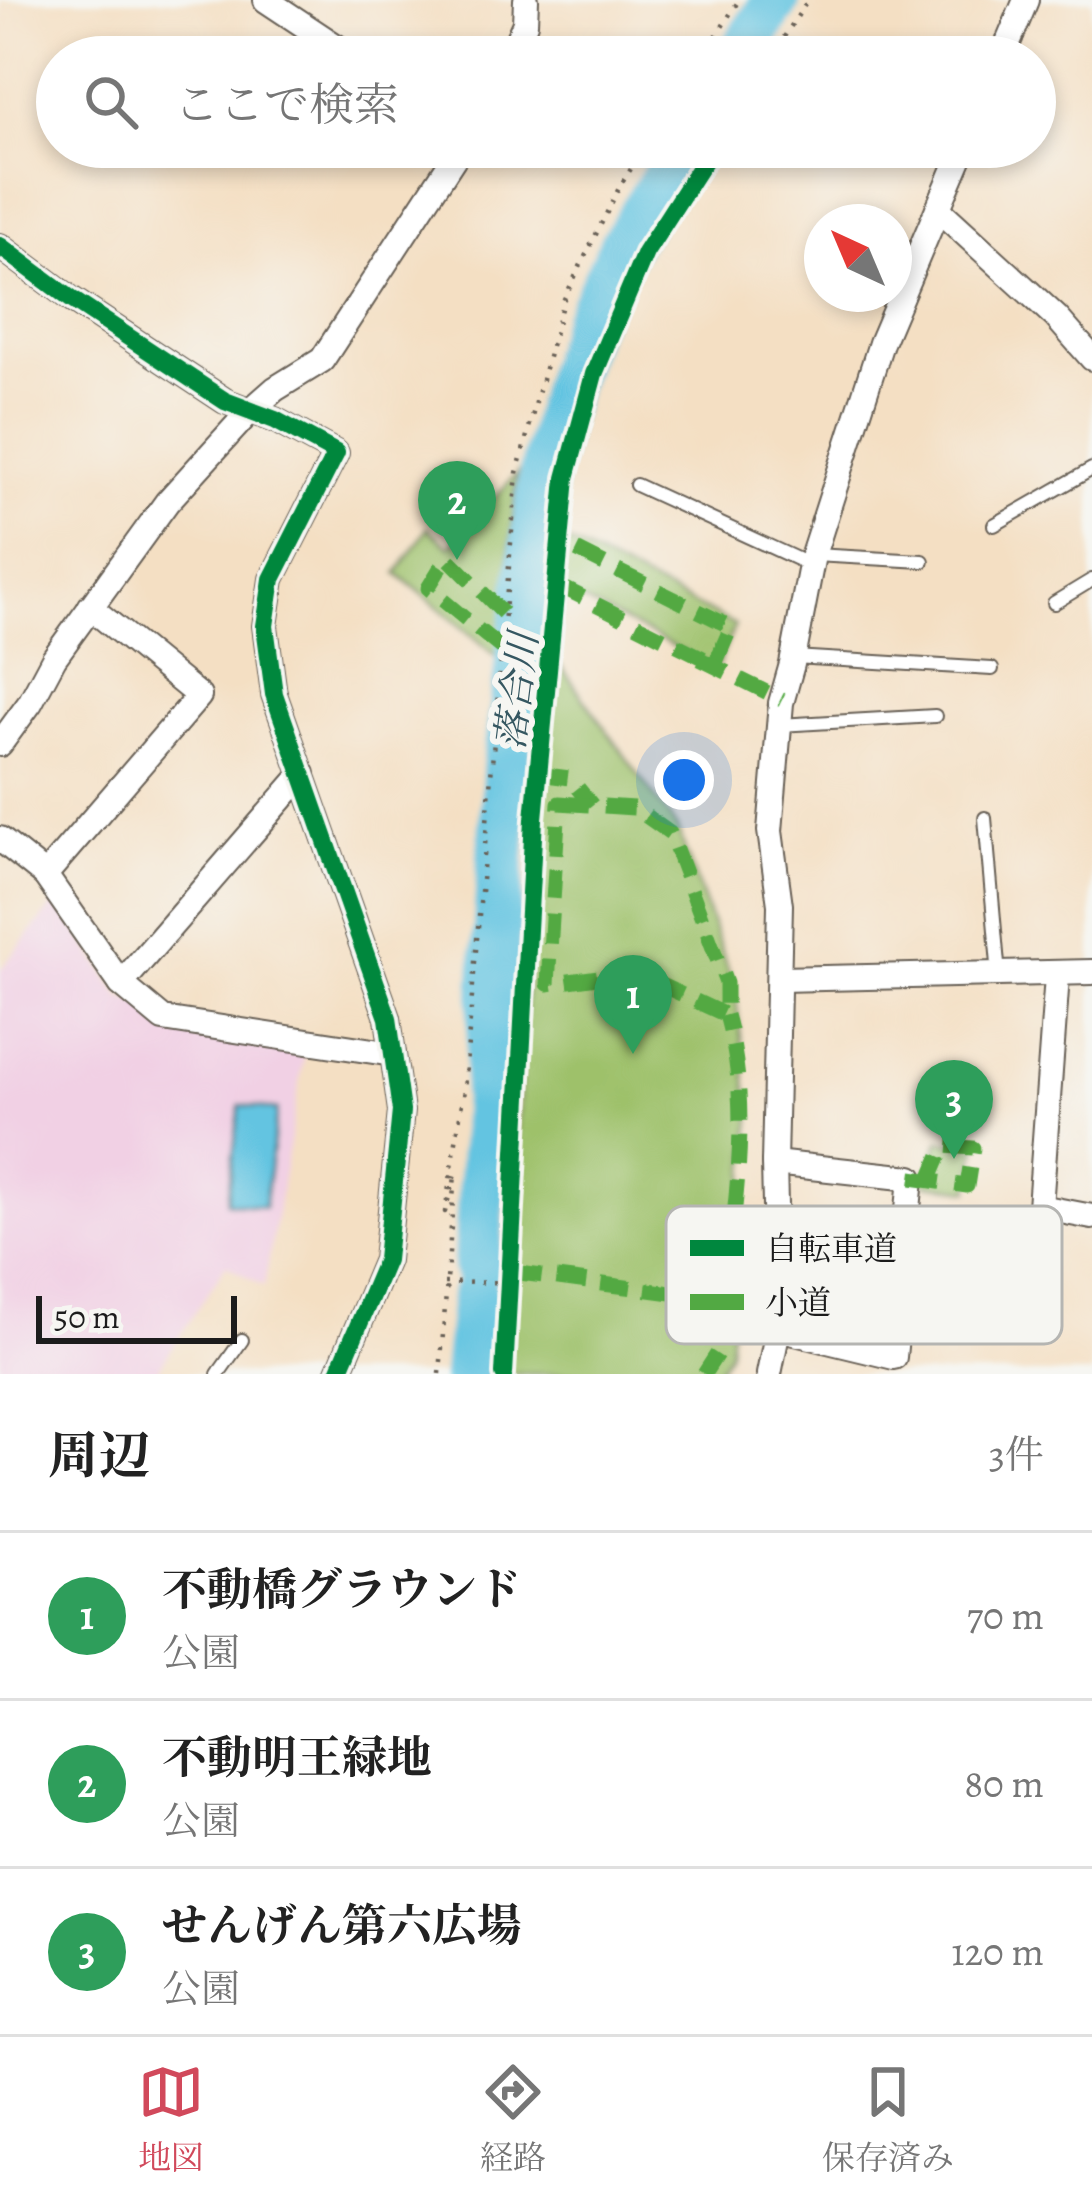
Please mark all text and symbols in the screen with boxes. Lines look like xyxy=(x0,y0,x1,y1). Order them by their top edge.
search box xyxy=(36,36,1056,168)
icon: search xyxy=(78,69,144,135)
text: ここで検索 xyxy=(174,74,399,136)
north arrow xyxy=(804,204,912,312)
pin: 2 xyxy=(418,461,496,560)
water label: 落合川 xyxy=(483,626,550,752)
your location xyxy=(654,750,714,810)
pin: 1 xyxy=(594,955,672,1054)
pin: 3 xyxy=(915,1060,993,1159)
legend xyxy=(666,1206,1062,1344)
text: 自転車道 xyxy=(765,1226,897,1271)
text: 小道 xyxy=(765,1280,831,1325)
scale bar xyxy=(36,1290,237,1343)
text: 50 m xyxy=(54,1294,120,1339)
text: 周辺 xyxy=(48,1421,150,1491)
text: 3件 xyxy=(989,1428,1044,1481)
text: 不動橋グラウンド xyxy=(162,1559,522,1621)
text: 1 xyxy=(80,1589,94,1642)
text: 70 m xyxy=(967,1589,1044,1642)
text: 公園 xyxy=(162,1626,240,1679)
text: 不動明王緑地 xyxy=(162,1727,432,1789)
text: 2 xyxy=(78,1757,96,1810)
text: 80 m xyxy=(964,1757,1044,1810)
text: 公園 xyxy=(162,1794,240,1847)
text: せんげん第六広場 xyxy=(162,1895,522,1957)
text: 3 xyxy=(79,1925,95,1978)
text: 120 m xyxy=(951,1925,1044,1978)
text: 公園 xyxy=(162,1962,240,2015)
tab: 地図 xyxy=(138,2059,204,2180)
tab: 経路 xyxy=(480,2059,546,2180)
tab: 保存済み xyxy=(822,2059,954,2180)

